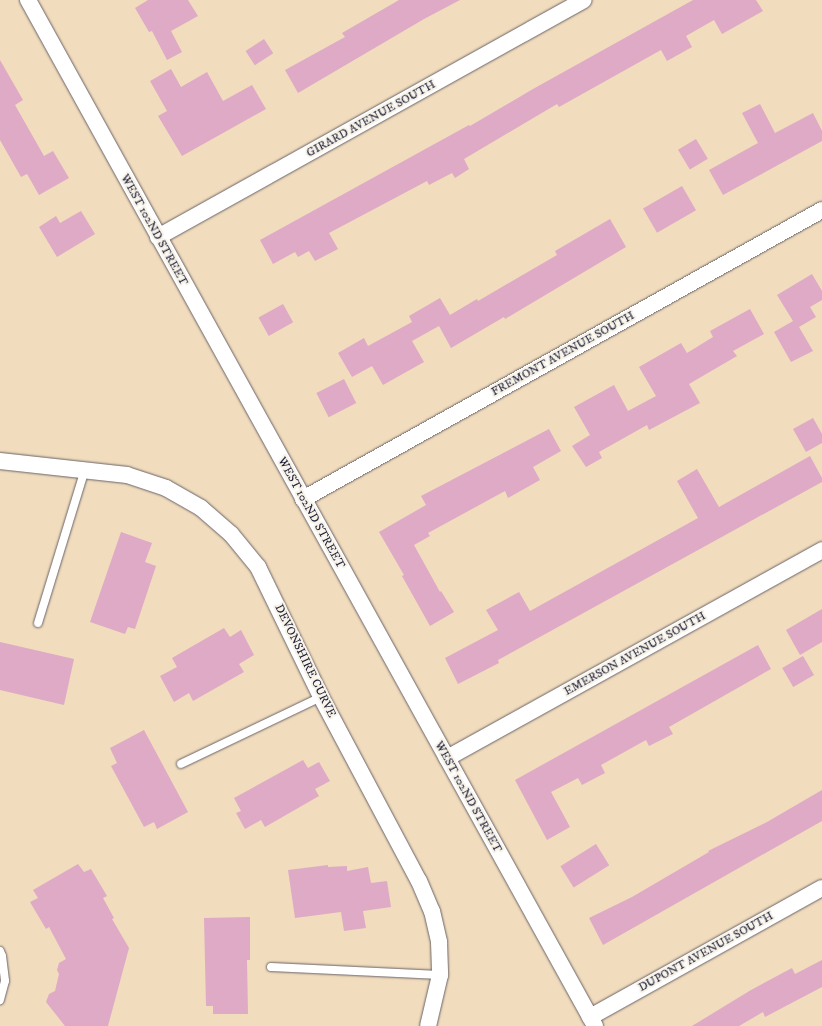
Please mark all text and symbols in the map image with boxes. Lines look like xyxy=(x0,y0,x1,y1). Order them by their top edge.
street label: GIRARD AVENUE SOUTH xyxy=(304,77,438,161)
street label: WEST 102ND STREET xyxy=(117,172,191,288)
street label: FREMONT AVENUE SOUTH xyxy=(489,309,637,399)
street label: WEST 102ND STREET xyxy=(274,455,348,571)
street label: DEVONSHIRE CURVE xyxy=(271,602,339,720)
street label: EMERSON AVENUE SOUTH xyxy=(562,609,708,699)
street label: WEST 102ND STREET xyxy=(431,739,505,855)
street label: DUPONT AVENUE SOUTH xyxy=(636,909,776,995)

